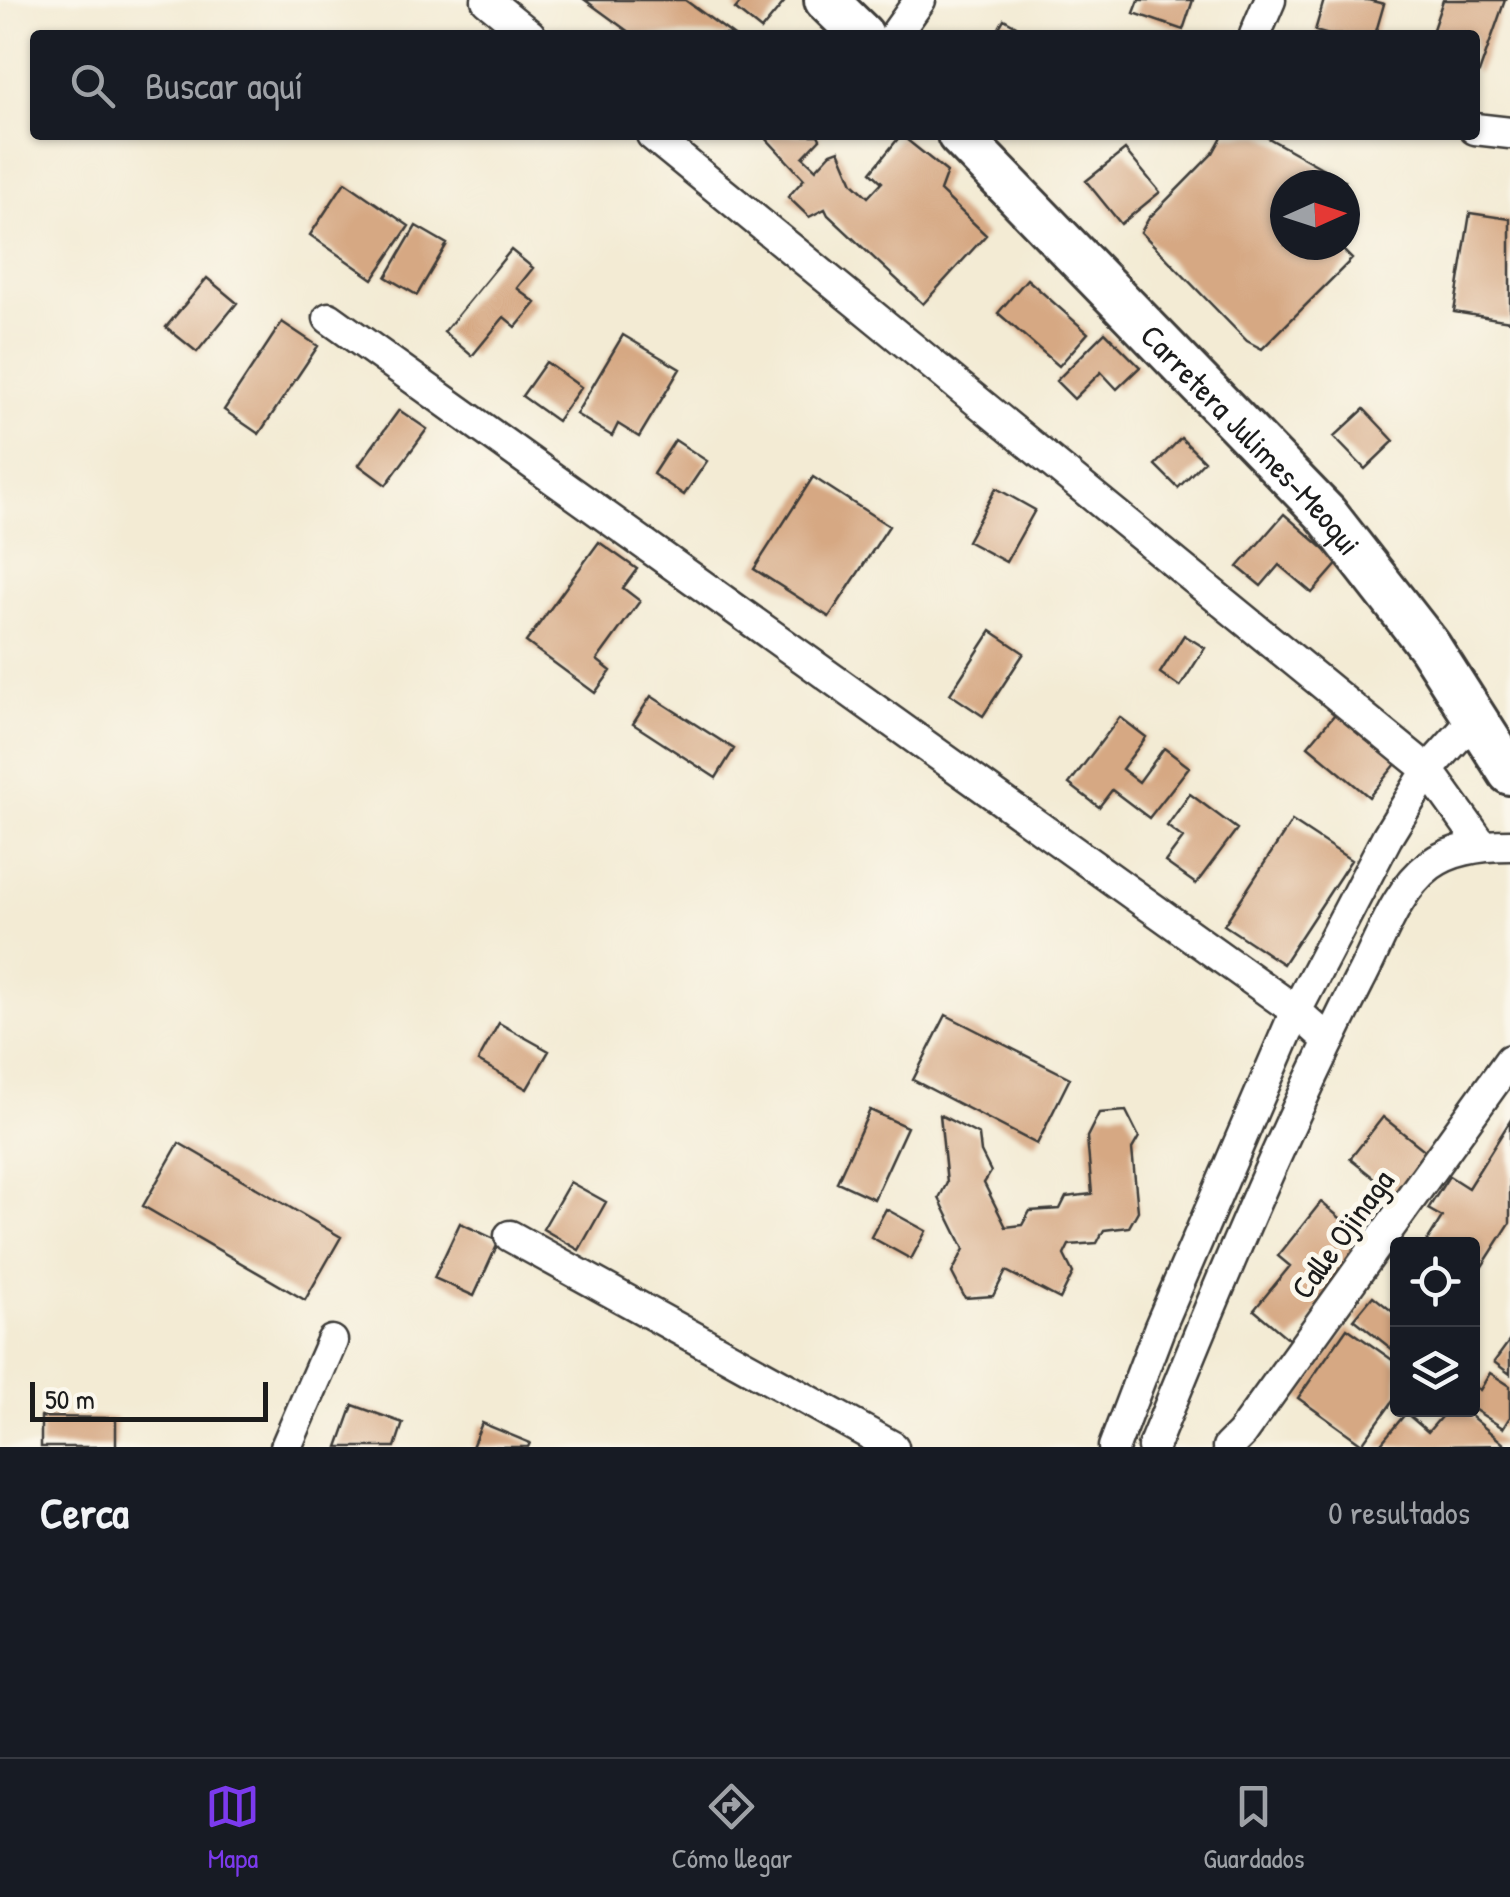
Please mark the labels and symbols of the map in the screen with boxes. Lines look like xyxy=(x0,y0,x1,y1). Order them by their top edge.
north arrow xyxy=(1270,170,1360,260)
street label: Carretera Julimes-Meoqui xyxy=(1132,314,1371,563)
street label: Calle Ojinaga xyxy=(1280,1161,1404,1307)
scale bar xyxy=(30,1377,268,1422)

